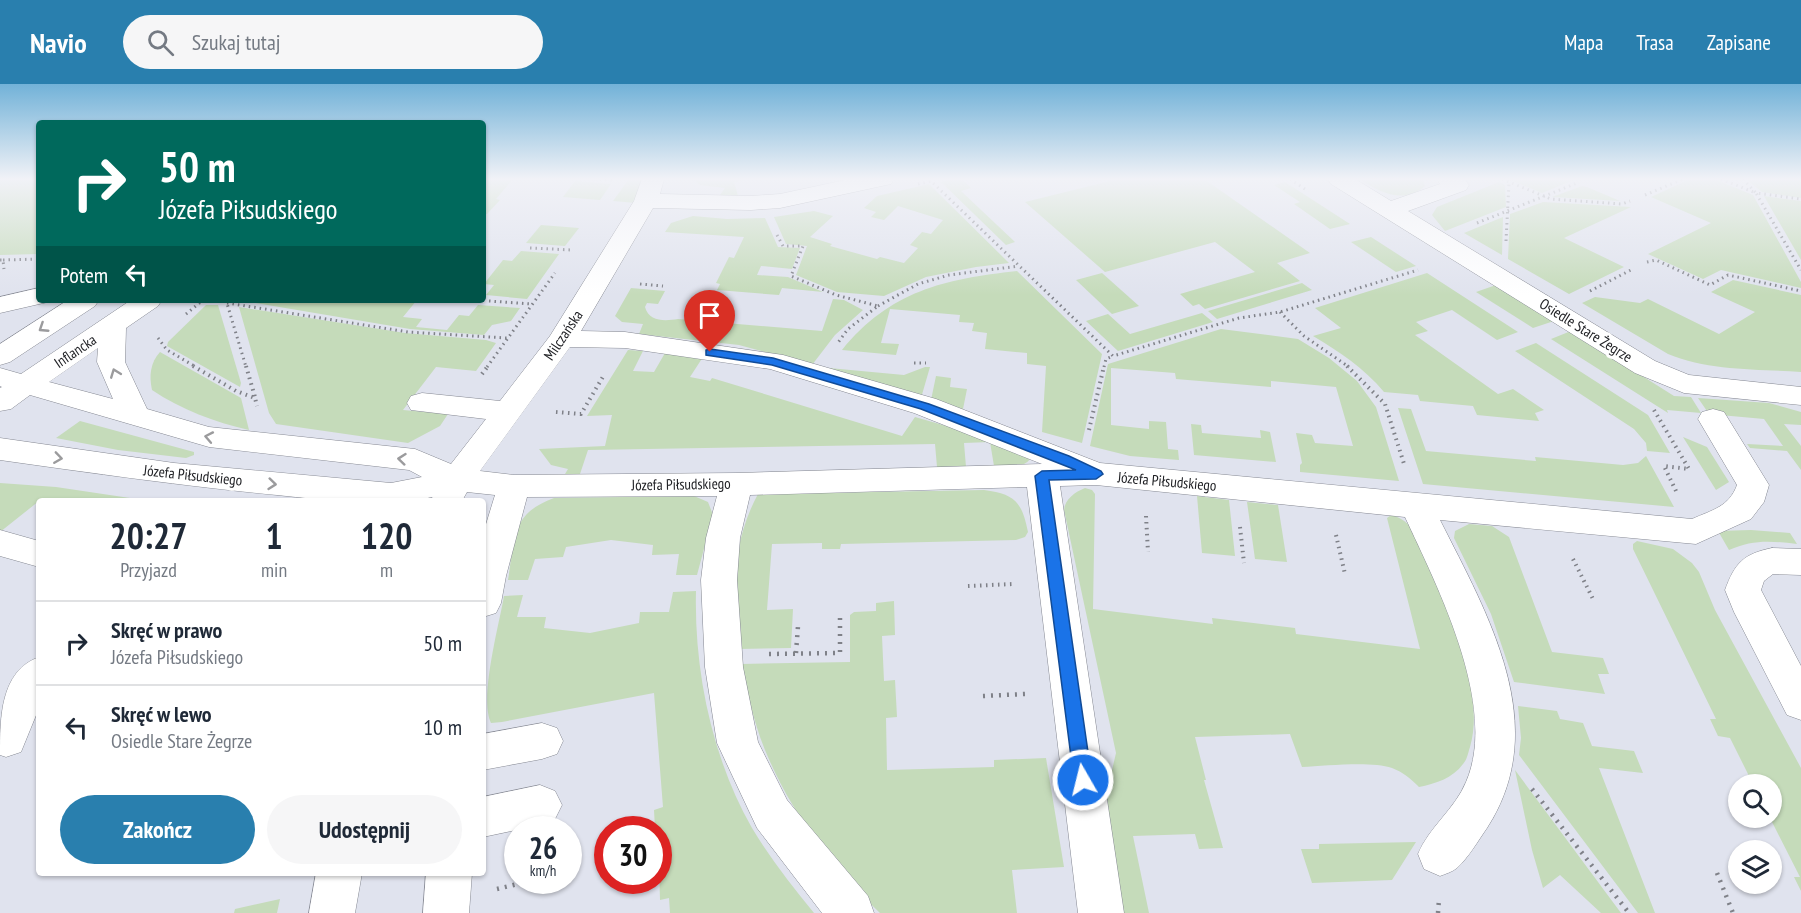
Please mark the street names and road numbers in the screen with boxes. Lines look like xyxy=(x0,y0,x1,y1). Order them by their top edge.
street label: Osiedle Stare Żegrze xyxy=(1536,294,1636,366)
street label: Milczańska xyxy=(539,306,587,364)
street label: Inflancka xyxy=(50,330,100,372)
street label: Józefa Piłsudskiego xyxy=(142,460,243,490)
street label: Józefa Piłsudskiego xyxy=(1116,467,1217,495)
street label: Józefa Piłsudskiego xyxy=(630,474,731,494)

